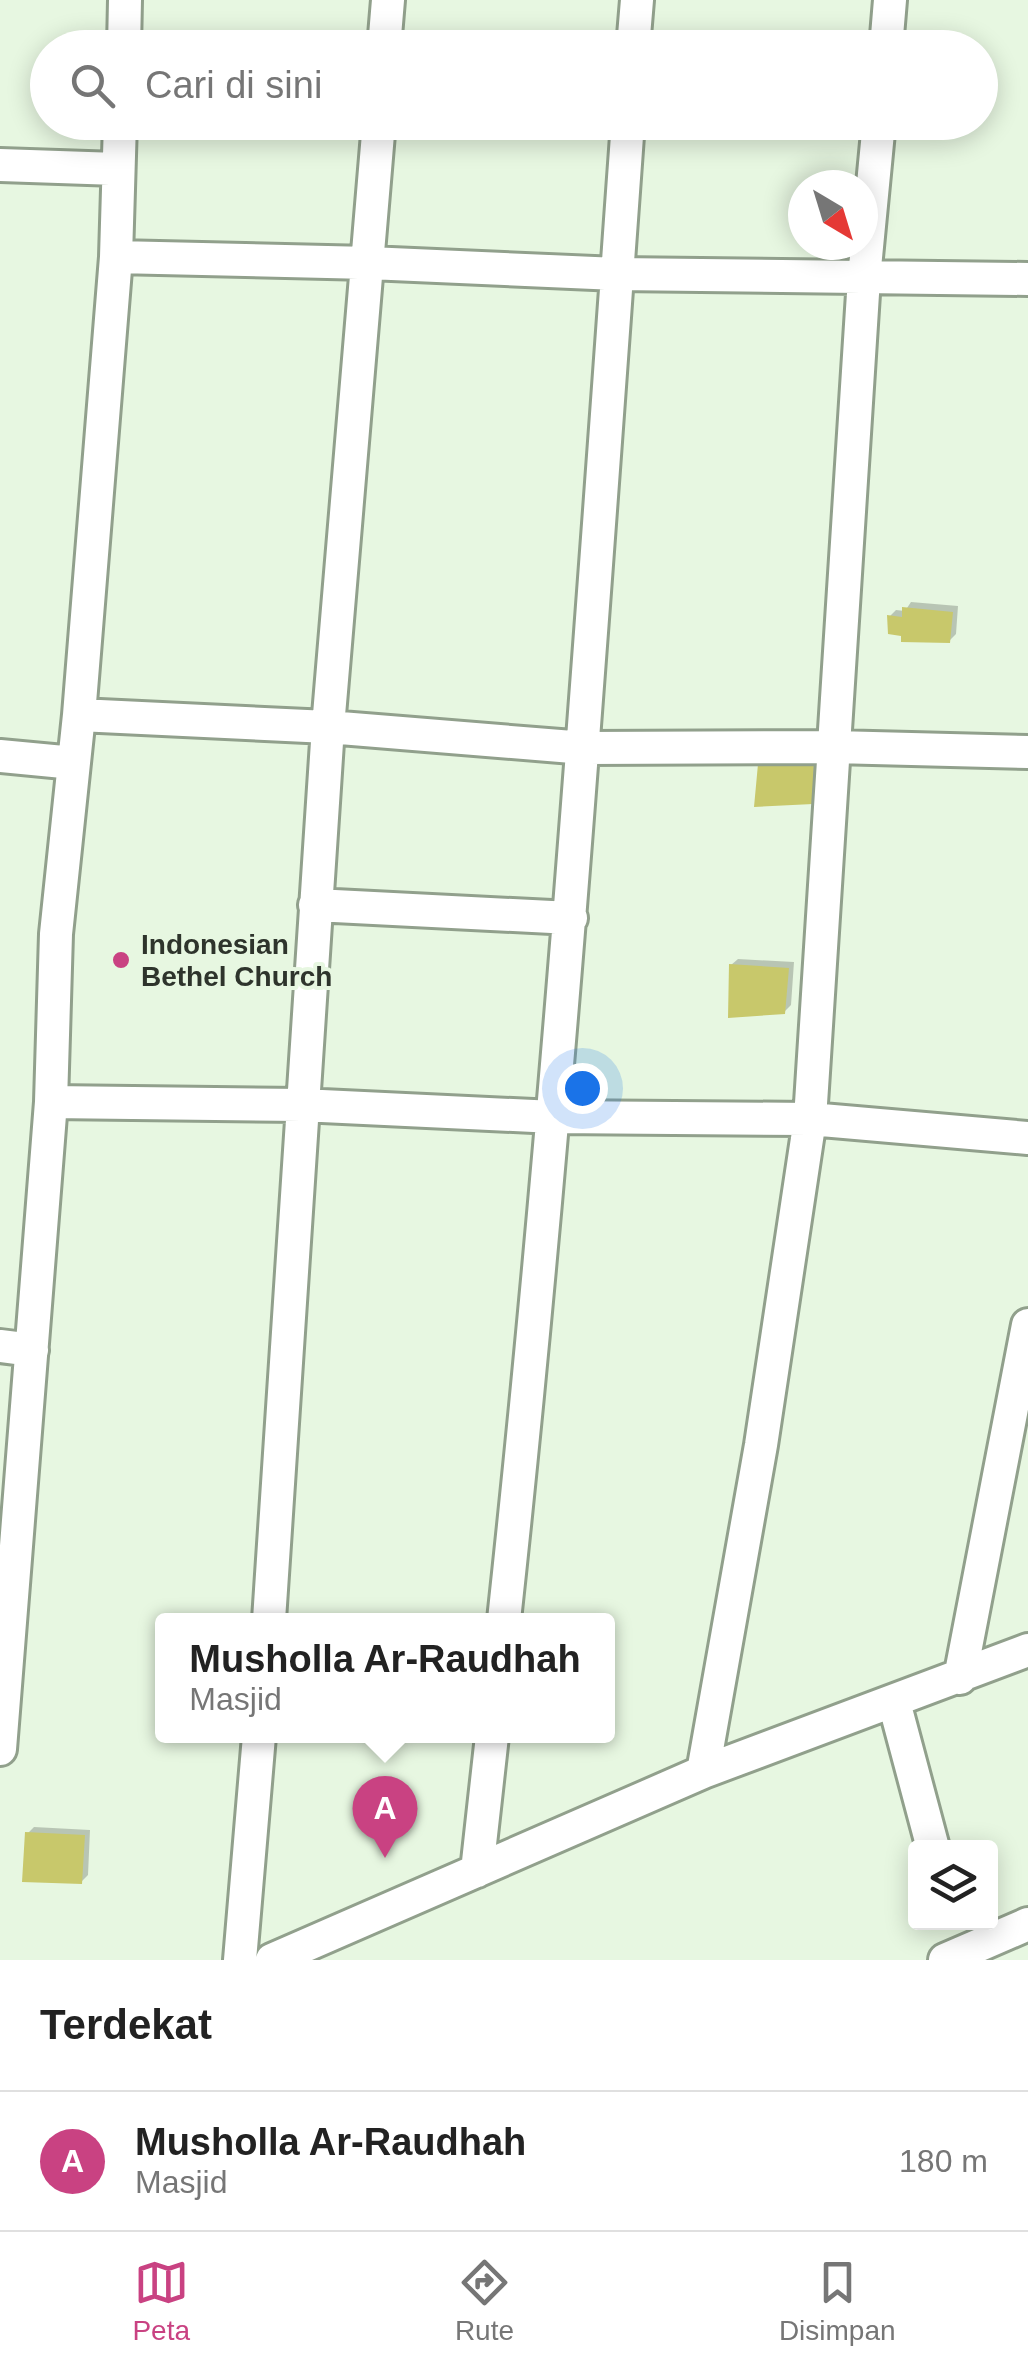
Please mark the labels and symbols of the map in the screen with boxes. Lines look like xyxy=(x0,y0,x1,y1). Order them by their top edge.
north arrow xyxy=(788,170,878,260)
place label: Indonesian Bethel Church xyxy=(141,929,332,992)
marker: Indonesian Bethel Church xyxy=(110,949,132,971)
your location xyxy=(557,1063,608,1114)
pin: A xyxy=(352,1776,418,1858)

